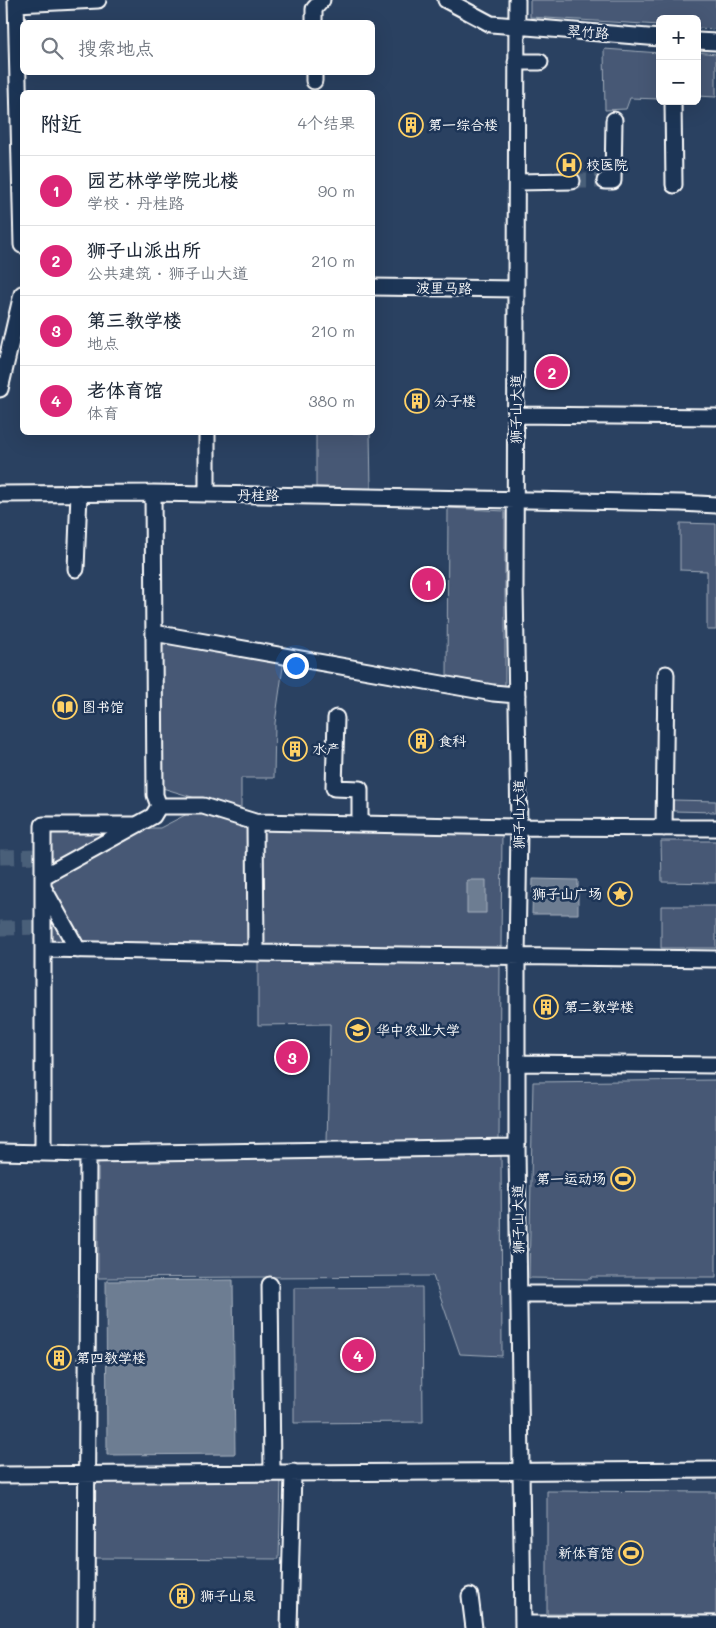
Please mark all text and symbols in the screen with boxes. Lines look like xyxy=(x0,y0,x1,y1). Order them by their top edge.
map controls xyxy=(656,15,701,105)
button: + xyxy=(656,15,701,60)
search box xyxy=(20,20,375,75)
street label: 翠竹路 xyxy=(566,21,610,42)
icon: search xyxy=(38,34,66,62)
text: 搜索地点 xyxy=(78,35,154,60)
button: − xyxy=(656,60,701,105)
text: 附近 xyxy=(40,109,82,136)
text: 4个结果 xyxy=(298,112,355,133)
building icon: 第一综合楼 xyxy=(398,112,424,138)
place label: 第一综合楼 xyxy=(428,115,498,134)
hospital icon: 校医院 xyxy=(556,152,582,178)
place label: 校医院 xyxy=(586,155,628,174)
text: 园艺林学学院北楼 xyxy=(87,167,239,192)
text: 1 xyxy=(52,180,60,201)
text: 90 m xyxy=(318,180,355,201)
text: 学校 · 丹桂路 xyxy=(87,192,184,213)
text: 狮子山派出所 xyxy=(87,237,201,262)
text: 2 xyxy=(52,250,60,271)
text: 210 m xyxy=(311,250,355,271)
text: 公共建筑 · 狮子山大道 xyxy=(87,262,248,283)
street label: 波里马路 xyxy=(416,278,472,297)
text: 第三教学楼 xyxy=(87,307,182,332)
text: 3 xyxy=(51,320,61,341)
text: 210 m xyxy=(311,320,355,341)
text: 地点 xyxy=(87,332,119,353)
pin: 2 xyxy=(536,353,568,391)
street label: 狮子山大道 xyxy=(506,374,525,444)
text: 老体育馆 xyxy=(87,377,163,402)
building icon: 分子楼 xyxy=(404,388,430,414)
text: 4 xyxy=(51,390,61,411)
text: 380 m xyxy=(308,390,355,411)
place label: 分子楼 xyxy=(434,391,476,410)
text: 体育 xyxy=(87,402,119,423)
street label: 丹桂路 xyxy=(237,485,279,504)
pin: 1 xyxy=(412,565,444,603)
your location xyxy=(283,653,309,679)
library icon: 图书馆 xyxy=(52,694,78,720)
place label: 图书馆 xyxy=(82,697,124,716)
building icon: 食科 xyxy=(408,728,434,754)
place label: 食科 xyxy=(438,731,467,750)
building icon: 水产 xyxy=(282,736,308,762)
place label: 水产 xyxy=(312,739,340,758)
street label: 狮子山大道 xyxy=(509,779,528,849)
place icon: 狮子山广场 xyxy=(607,881,633,907)
place label: 狮子山广场 xyxy=(532,884,602,903)
building icon: 第二教学楼 xyxy=(533,994,559,1020)
place label: 第二教学楼 xyxy=(564,997,634,1016)
school or university icon: 华中农业大学 xyxy=(345,1017,371,1043)
place label: 华中农业大学 xyxy=(376,1020,460,1039)
pin: 3 xyxy=(276,1038,308,1076)
sports icon: 第一运动场 xyxy=(610,1166,636,1192)
place label: 第一运动场 xyxy=(536,1169,606,1188)
street label: 狮子山大道 xyxy=(507,1184,528,1254)
pin: 4 xyxy=(342,1336,374,1374)
building icon: 第四教学楼 xyxy=(46,1345,72,1371)
place label: 第四教学楼 xyxy=(76,1348,146,1367)
sports icon: 新体育馆 xyxy=(618,1540,644,1566)
place label: 新体育馆 xyxy=(558,1543,614,1562)
building icon: 狮子山泉 xyxy=(169,1583,195,1609)
place label: 狮子山泉 xyxy=(200,1586,256,1605)

